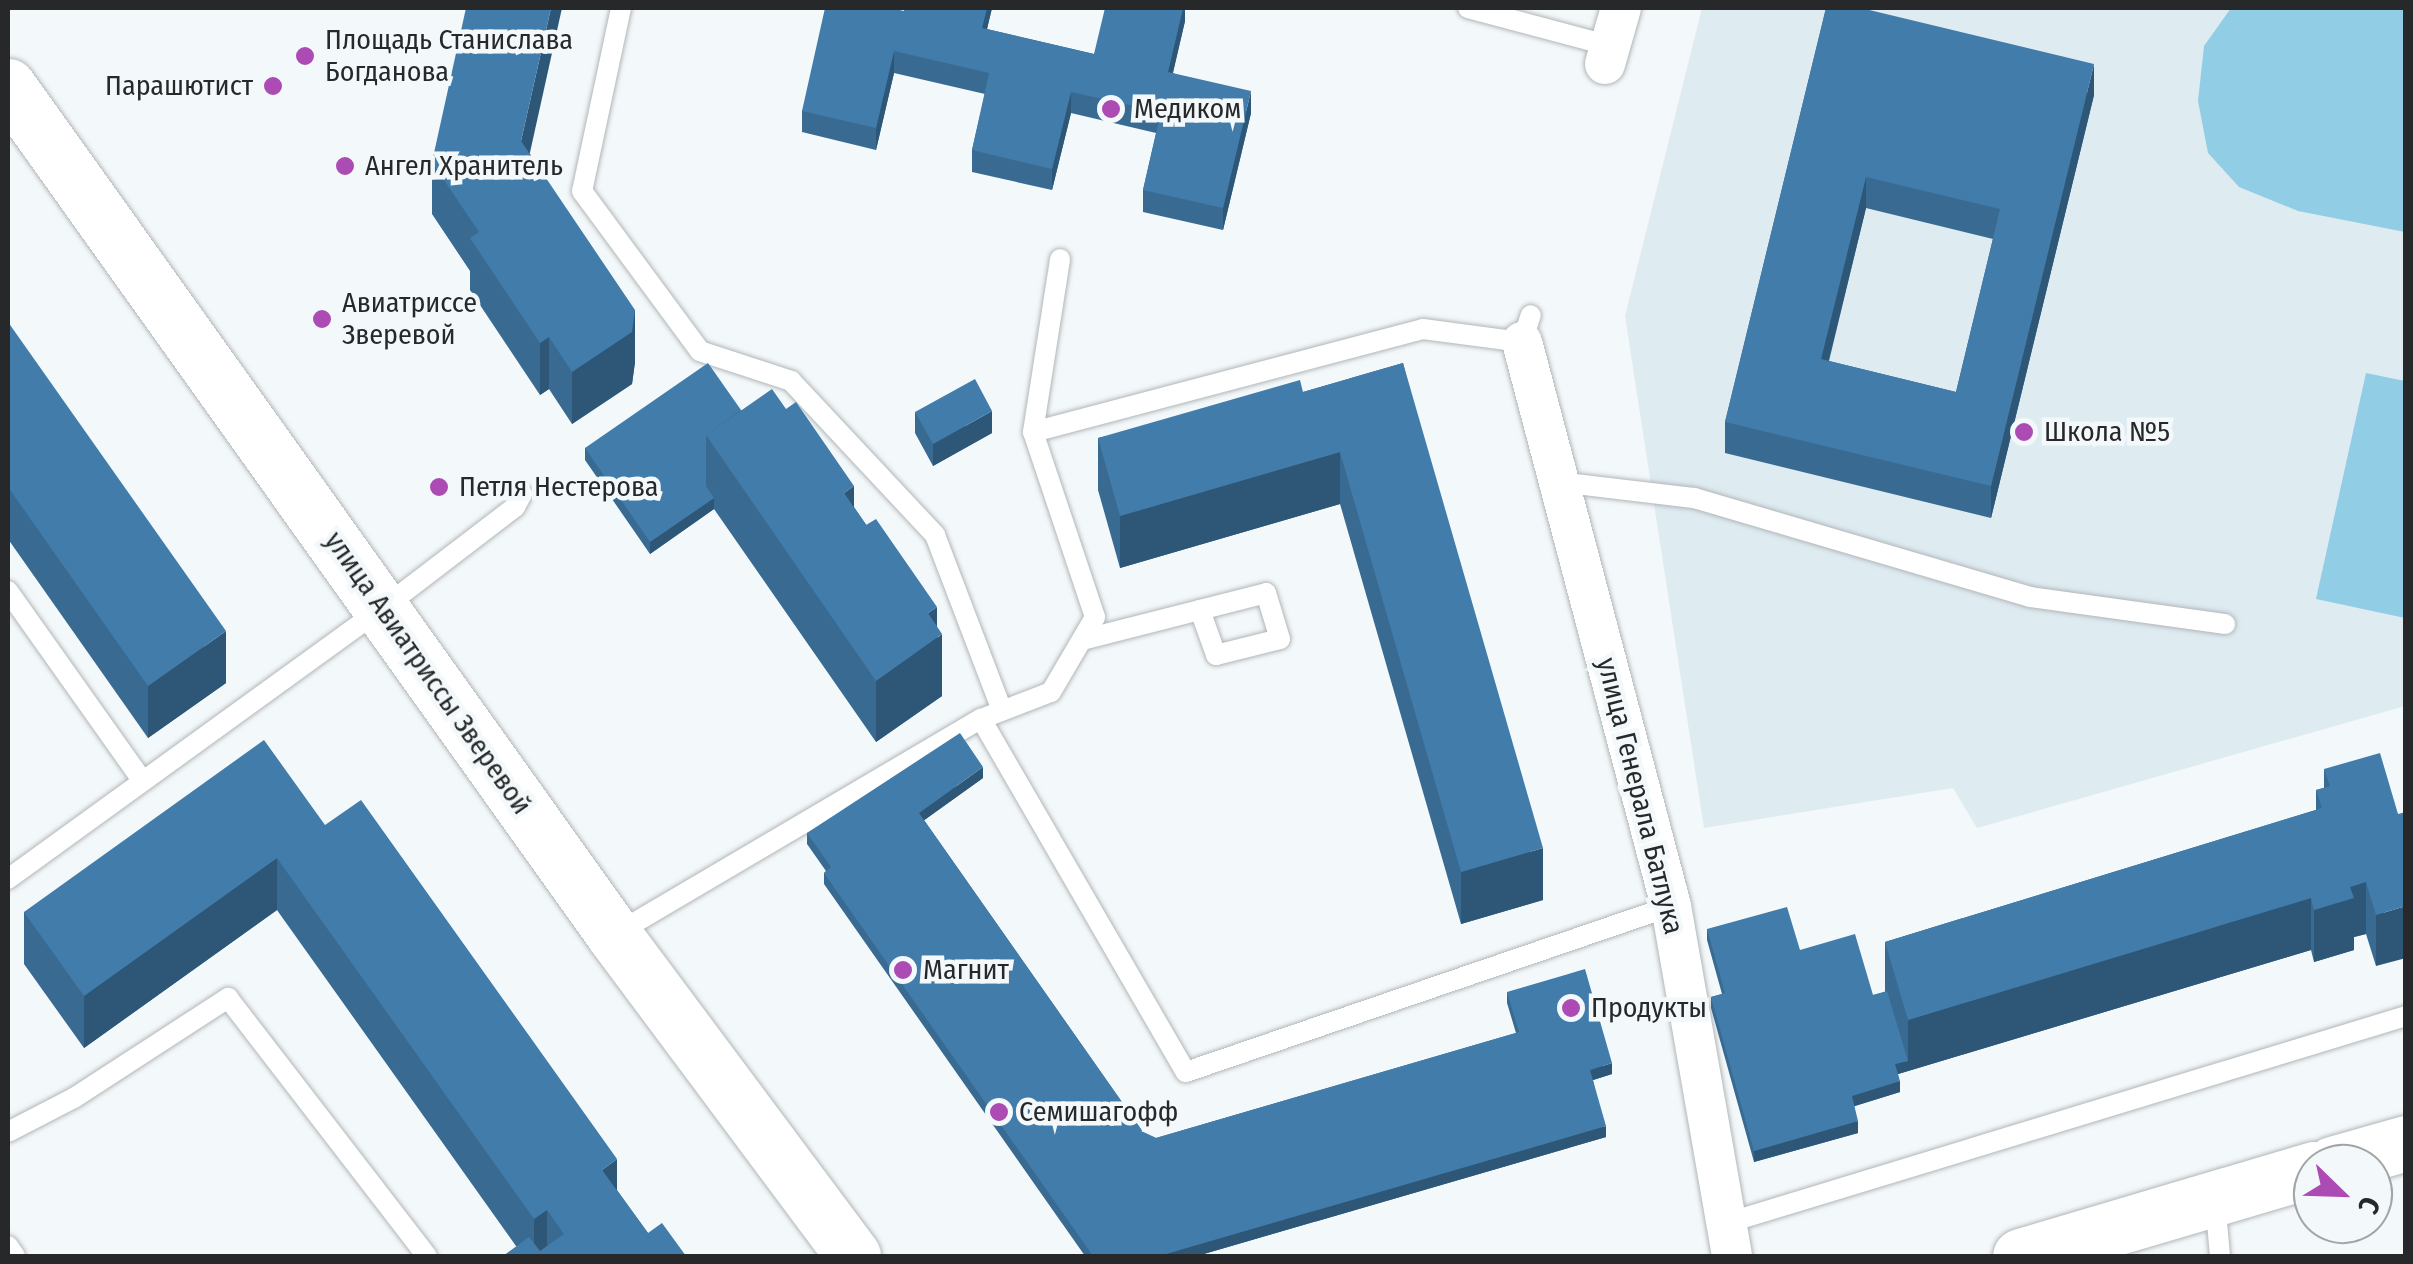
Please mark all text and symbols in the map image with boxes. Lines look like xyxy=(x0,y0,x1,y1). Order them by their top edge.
place label: Площадь Станислава Богданова xyxy=(325,23,573,89)
marker: Площадь Станислава Богданова xyxy=(294,45,316,67)
place label: Парашютист xyxy=(105,69,253,103)
marker: Парашютист xyxy=(262,75,284,97)
place label: Медиком xyxy=(1134,92,1241,126)
marker: Медиком xyxy=(1098,96,1124,122)
place label: Ангел Хранитель xyxy=(365,149,563,183)
marker: Ангел Хранитель xyxy=(334,155,356,177)
place label: Авиатриссе Зверевой xyxy=(342,286,477,352)
marker: Авиатриссе Зверевой xyxy=(311,308,333,330)
place label: Школа №5 xyxy=(2044,415,2170,449)
marker: Школа №5 xyxy=(2013,421,2035,443)
place label: Петля Нестерова xyxy=(459,470,658,504)
marker: Петля Нестерова xyxy=(428,476,450,498)
street label: улица Авиатриссы Зверевой xyxy=(318,525,538,821)
street label: улица Генерала Батлука xyxy=(1589,654,1691,938)
place label: Магнит xyxy=(923,953,1009,987)
marker: Магнит xyxy=(892,959,914,981)
place label: Продукты xyxy=(1591,991,1707,1025)
marker: Продукты xyxy=(1560,997,1582,1019)
place label: Семишагофф xyxy=(1019,1095,1178,1129)
marker: Семишагофф xyxy=(988,1101,1010,1123)
north arrow xyxy=(2293,1144,2393,1244)
text: С xyxy=(2351,1192,2387,1218)

